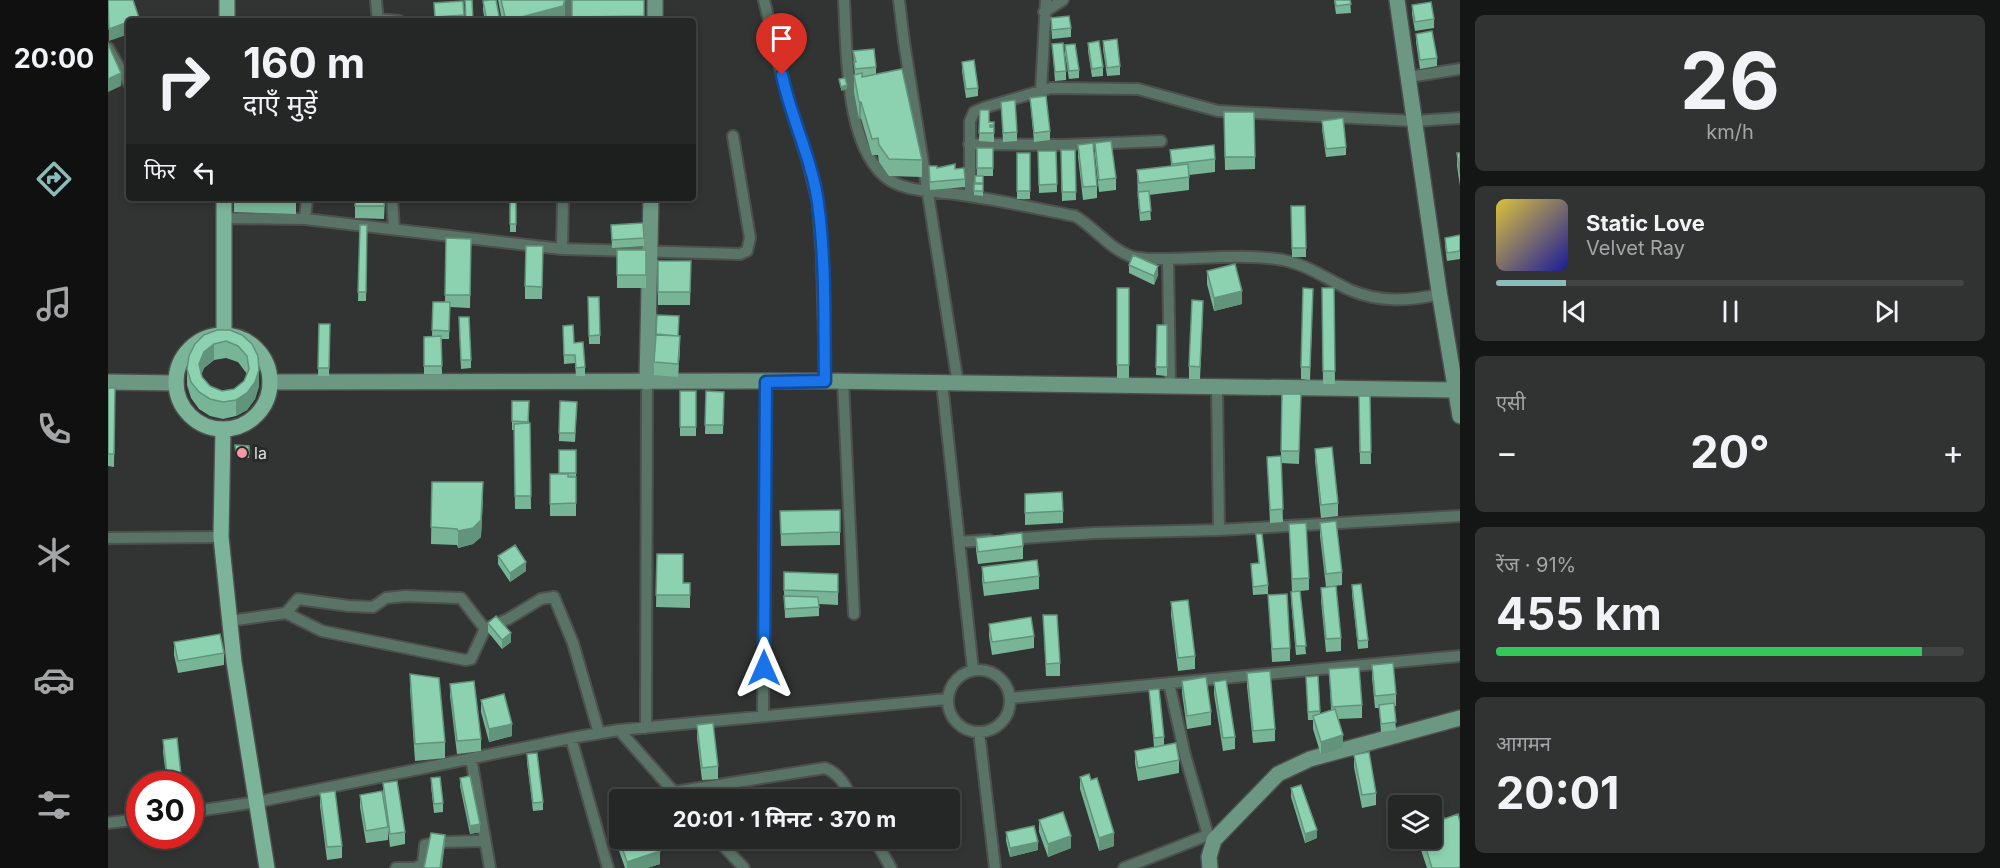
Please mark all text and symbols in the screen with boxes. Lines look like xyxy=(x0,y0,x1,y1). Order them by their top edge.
pin xyxy=(756,13,807,75)
icon: arrive xyxy=(765,22,798,55)
text: 26 xyxy=(1680,33,1780,128)
text: 160 m xyxy=(243,37,365,88)
text: 20:00 xyxy=(14,42,94,75)
icon: right xyxy=(144,42,222,120)
text: दाएँ मुड़ें xyxy=(243,88,317,121)
text: km/h xyxy=(1706,120,1754,144)
icon: left xyxy=(188,156,221,189)
icon: directions xyxy=(33,158,75,200)
text: फिर xyxy=(144,158,176,184)
text: Static Love xyxy=(1586,210,1705,236)
text: Velvet Ray xyxy=(1586,236,1685,260)
icon: music xyxy=(33,283,75,325)
icon: previous xyxy=(1558,295,1591,328)
icon: pause xyxy=(1714,295,1747,328)
icon: next xyxy=(1870,295,1903,328)
text: एसी xyxy=(1496,391,1526,415)
icon: phone xyxy=(33,408,75,450)
text: 20° xyxy=(1690,424,1770,479)
text: − xyxy=(1496,432,1518,472)
text: + xyxy=(1942,432,1964,472)
place label: la xyxy=(254,443,267,463)
marker: la xyxy=(235,446,249,460)
icon: climate xyxy=(33,534,75,576)
text: रेंज · 91% xyxy=(1496,553,1576,577)
text: 455 km xyxy=(1496,586,1662,641)
position arrow xyxy=(732,636,796,700)
icon: car xyxy=(33,659,75,701)
text: आगमन xyxy=(1496,732,1551,756)
text: 20:01 xyxy=(1496,765,1619,820)
speed limit sign: 30 xyxy=(126,771,204,849)
icon: filters xyxy=(33,784,75,826)
map controls xyxy=(1388,795,1442,849)
button: layers xyxy=(1388,795,1442,849)
text: 20:01 · 1 मिनट · 370 m xyxy=(673,806,896,832)

